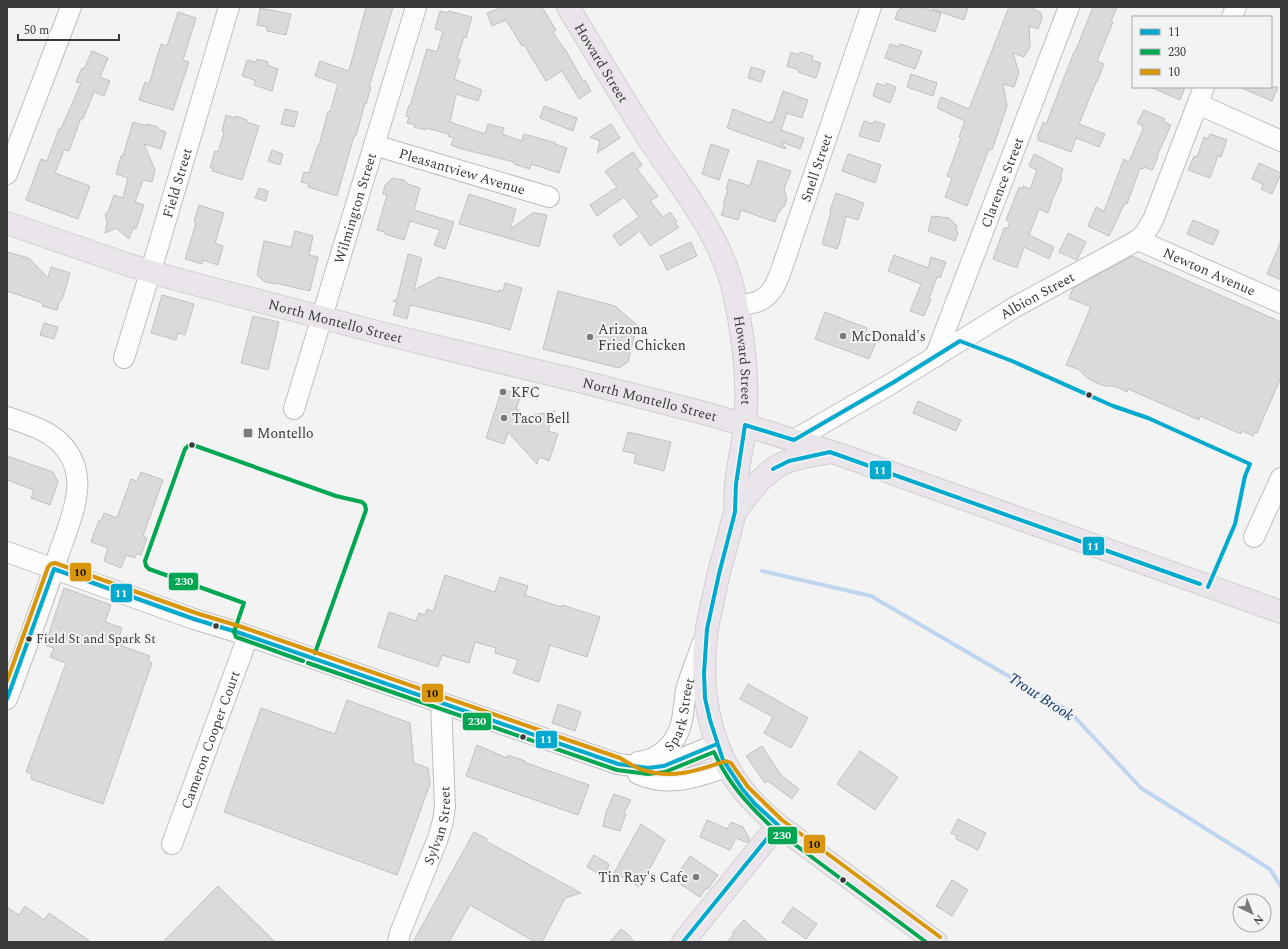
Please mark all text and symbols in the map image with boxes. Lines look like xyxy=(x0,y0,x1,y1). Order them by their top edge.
scale bar xyxy=(18,16,119,42)
legend xyxy=(1132,16,1272,88)
street label: Howard Street xyxy=(569,19,634,107)
text: 50 m xyxy=(24,21,49,40)
text: 11 xyxy=(1168,23,1180,42)
text: 230 xyxy=(1168,43,1186,62)
text: 10 xyxy=(1168,63,1180,82)
street label: Snell Street xyxy=(795,131,838,204)
street label: Clarence Street xyxy=(975,134,1029,231)
street label: Pleasantview Avenue xyxy=(396,142,528,200)
street label: Field Street xyxy=(157,145,197,220)
street label: Wilmington Street xyxy=(328,150,382,266)
street label: Newton Avenue xyxy=(1160,242,1259,301)
street label: Albion Street xyxy=(996,266,1078,325)
street label: North Montello Street xyxy=(266,293,405,348)
street label: Howard Street xyxy=(728,314,757,405)
place label: Arizona Fried Chicken xyxy=(598,319,686,356)
place label: McDonald's xyxy=(851,326,926,347)
marker: McDonald's xyxy=(838,331,848,341)
marker: Arizona Fried Chicken xyxy=(585,332,595,342)
street label: North Montello Street xyxy=(581,372,720,427)
place label: KFC xyxy=(511,382,540,403)
marker: KFC xyxy=(498,387,508,397)
unlabelled marker xyxy=(1084,390,1094,400)
place label: Taco Bell xyxy=(512,408,570,429)
marker: Taco Bell xyxy=(499,413,509,423)
place label: Montello xyxy=(257,423,314,444)
marker: Montello xyxy=(242,427,254,439)
unlabelled marker xyxy=(187,440,197,450)
line badge: 11 xyxy=(869,460,892,480)
text: 11 xyxy=(874,462,886,479)
line badge: 11 xyxy=(1082,536,1105,556)
text: 11 xyxy=(1087,538,1099,555)
line badge: 10 xyxy=(69,562,92,582)
text: 10 xyxy=(74,564,86,581)
line badge: 230 xyxy=(168,572,199,591)
text: 230 xyxy=(175,573,193,590)
line badge: 11 xyxy=(110,583,133,603)
text: 11 xyxy=(115,585,127,602)
unlabelled marker xyxy=(211,621,221,631)
place label: Field St and Spark St xyxy=(36,629,156,649)
marker: Field St and Spark St xyxy=(24,634,34,644)
water label: Trout Brook xyxy=(1004,667,1078,727)
street label: Cameron Cooper Court xyxy=(175,668,245,812)
street label: Spark Street xyxy=(659,675,700,756)
line badge: 10 xyxy=(421,683,444,703)
text: 10 xyxy=(426,685,438,702)
line badge: 230 xyxy=(462,712,492,731)
text: 230 xyxy=(468,713,486,730)
line badge: 11 xyxy=(535,730,558,749)
text: 11 xyxy=(540,731,552,748)
unlabelled marker xyxy=(518,732,528,742)
street label: Sylvan Street xyxy=(418,786,456,868)
line badge: 230 xyxy=(767,826,798,845)
text: 230 xyxy=(773,827,791,844)
line badge: 10 xyxy=(803,834,826,854)
text: 10 xyxy=(808,836,820,853)
place label: Tin Ray's Cafe xyxy=(598,867,688,888)
marker: Tin Ray's Cafe xyxy=(691,872,701,882)
unlabelled marker xyxy=(838,875,848,885)
north arrow xyxy=(1232,893,1272,933)
text: N xyxy=(1249,911,1268,929)

